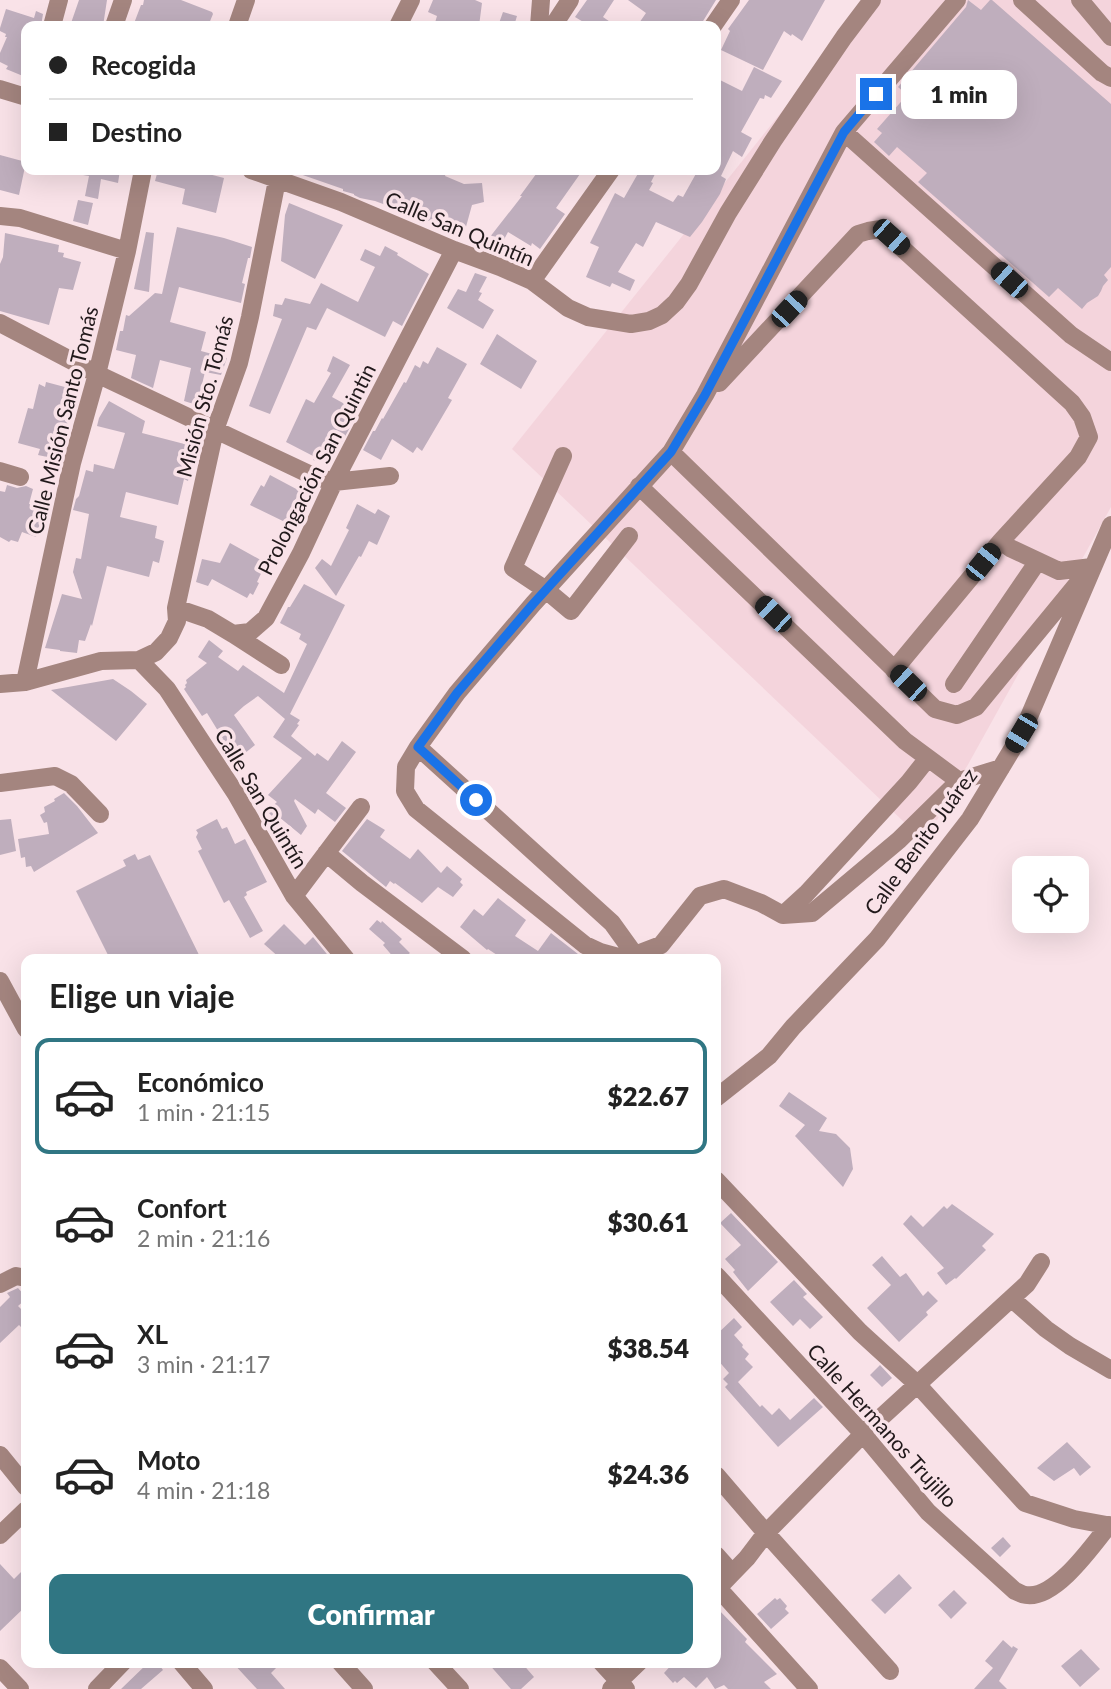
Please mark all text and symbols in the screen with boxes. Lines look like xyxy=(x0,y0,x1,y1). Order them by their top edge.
text: Recogida xyxy=(91,49,196,81)
callout: 1 min xyxy=(900,70,1016,119)
route end xyxy=(860,78,892,110)
text: 1 min xyxy=(930,80,988,108)
text: Destino xyxy=(91,116,182,148)
street label: Calle San Quintín xyxy=(382,185,538,271)
car xyxy=(869,215,914,259)
car xyxy=(987,258,1032,302)
car xyxy=(767,286,812,332)
street label: Calle Misión Santo Tomás xyxy=(22,303,102,537)
street label: Misión Sto. Tomás xyxy=(170,313,238,479)
street label: Prolongación San Quintin xyxy=(252,359,380,579)
car xyxy=(962,539,1005,585)
car xyxy=(751,592,796,636)
car xyxy=(886,661,931,705)
car xyxy=(1002,710,1041,756)
street label: Calle San Quintín xyxy=(210,723,314,873)
street label: Calle Benito Juárez xyxy=(859,763,981,919)
route start xyxy=(460,784,492,816)
map controls xyxy=(1012,856,1089,933)
button: locate xyxy=(1012,856,1089,933)
text: Elige un viaje xyxy=(49,976,234,1015)
icon: car xyxy=(53,1065,116,1128)
text: Económico xyxy=(137,1066,264,1098)
text: $22.67 xyxy=(607,1080,689,1112)
text: 1 min · 21:15 xyxy=(137,1098,270,1126)
icon: car xyxy=(53,1191,116,1254)
text: Confort xyxy=(137,1192,227,1224)
text: $30.61 xyxy=(607,1206,689,1238)
text: 2 min · 21:16 xyxy=(137,1224,270,1252)
icon: car xyxy=(53,1317,116,1380)
text: XL xyxy=(137,1318,168,1350)
text: $38.54 xyxy=(607,1332,689,1364)
street label: Calle Hermanos Trujillo xyxy=(803,1338,963,1512)
text: 3 min · 21:17 xyxy=(137,1350,270,1378)
icon: car xyxy=(53,1443,116,1506)
text: Moto xyxy=(137,1444,200,1476)
text: $24.36 xyxy=(607,1458,689,1490)
text: 4 min · 21:18 xyxy=(137,1476,270,1504)
button: Confirmar xyxy=(49,1574,693,1654)

